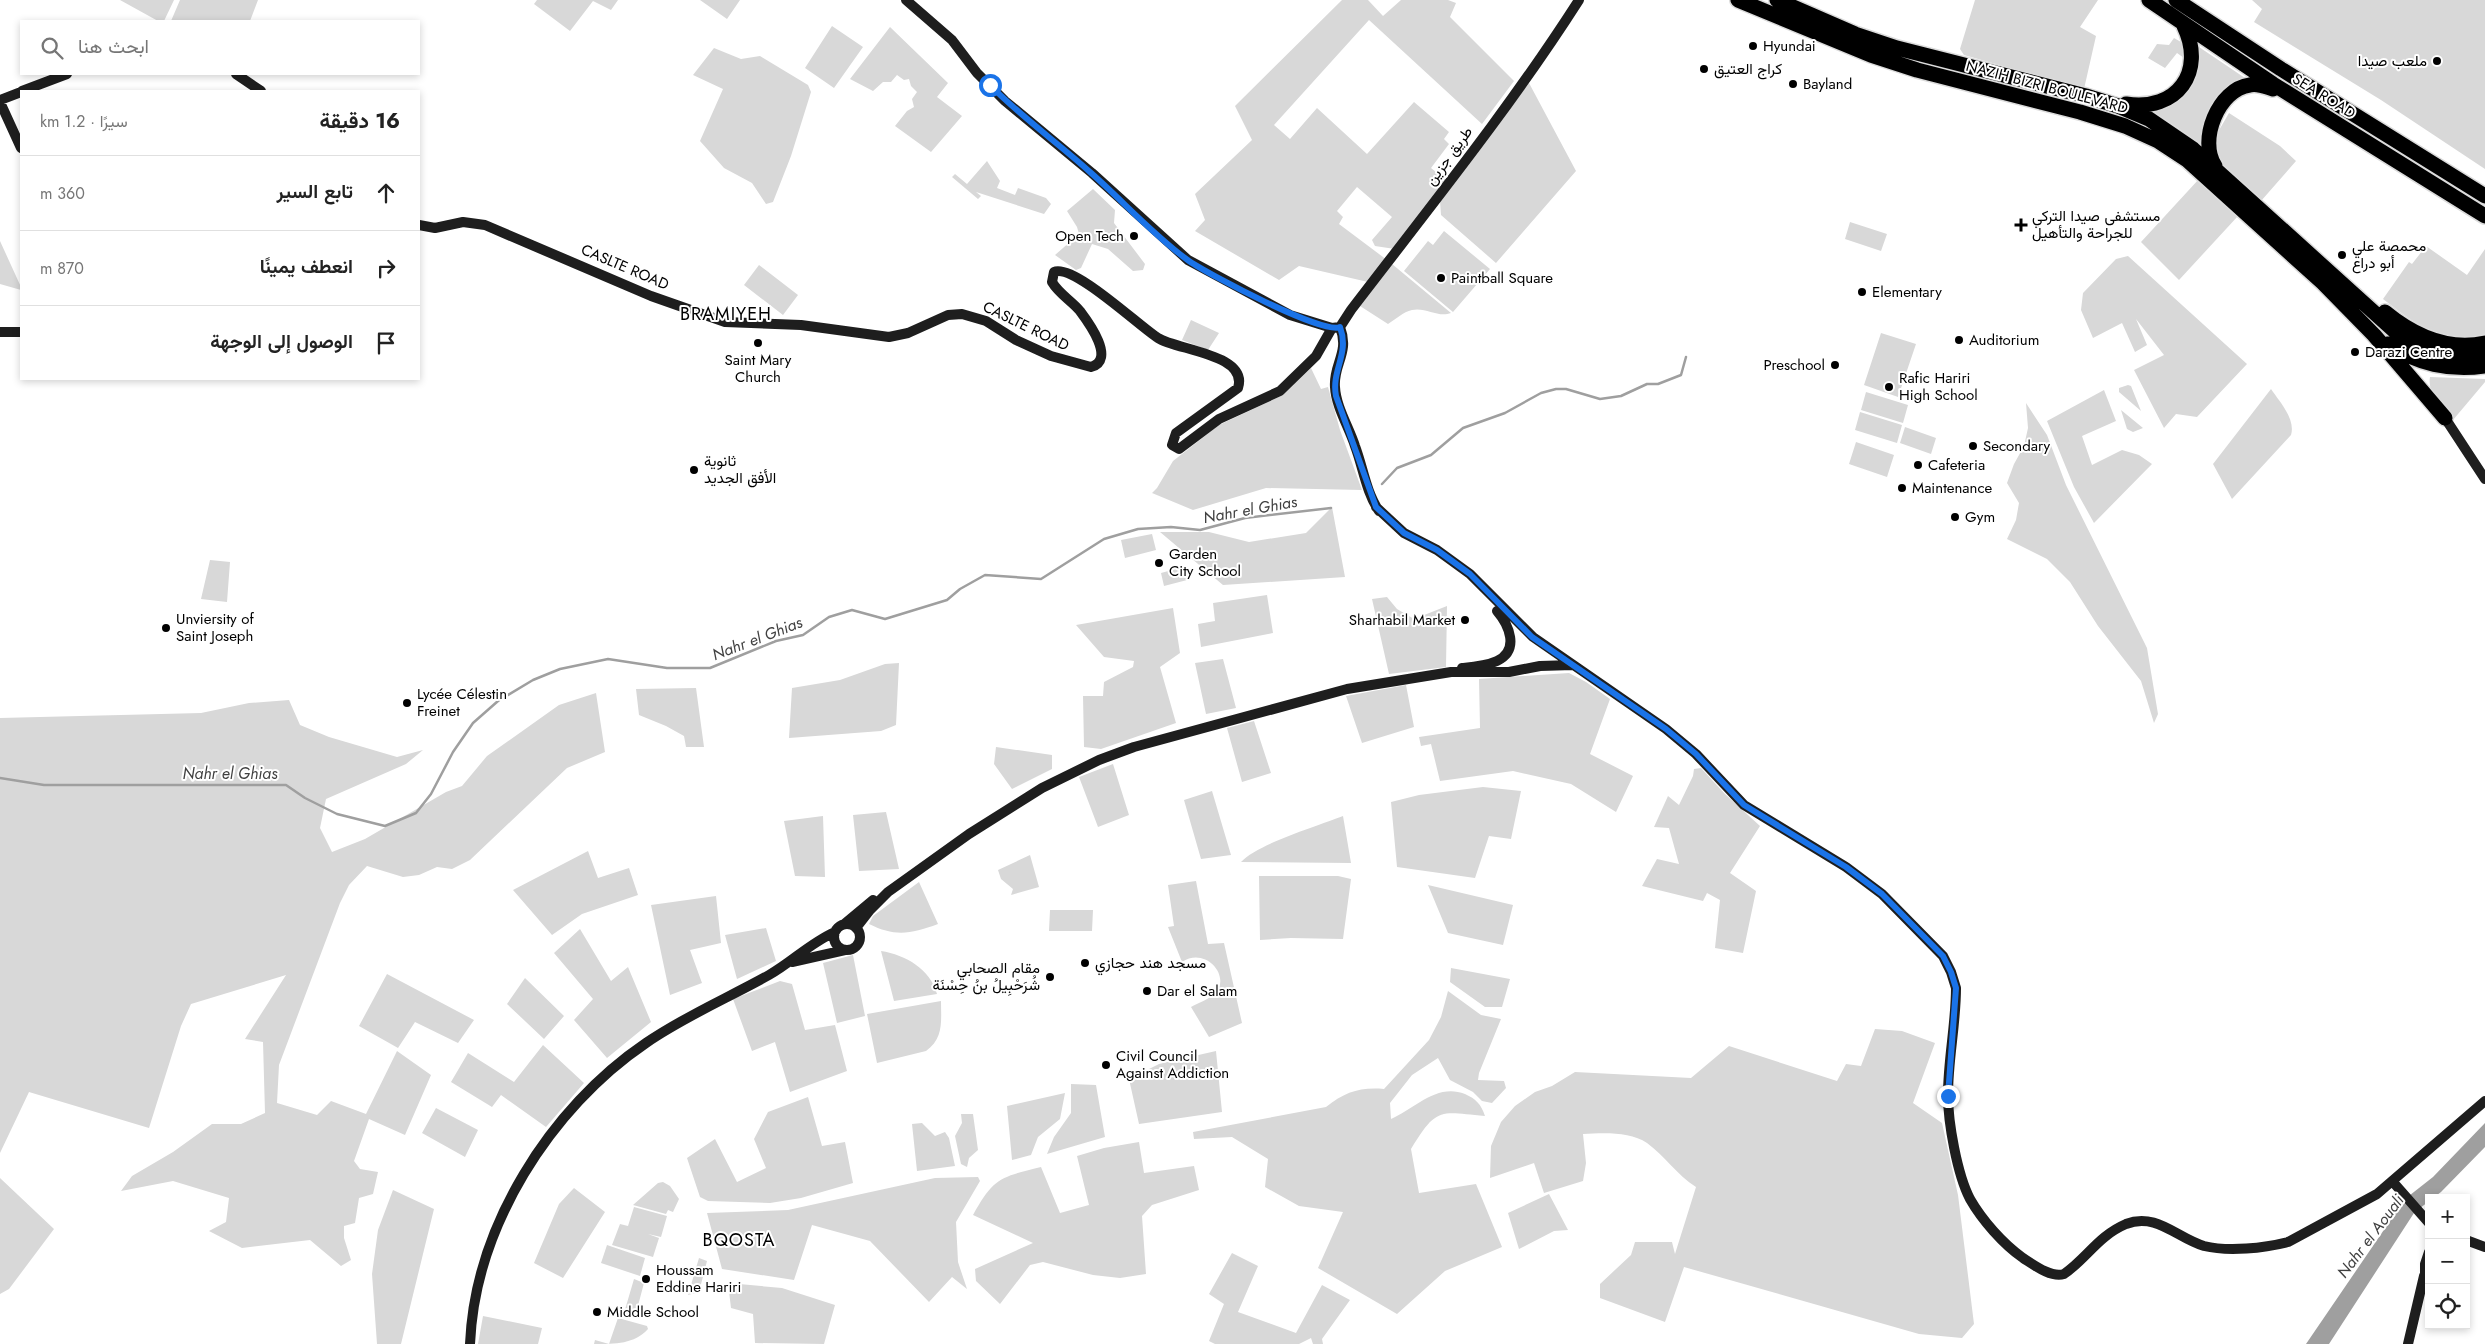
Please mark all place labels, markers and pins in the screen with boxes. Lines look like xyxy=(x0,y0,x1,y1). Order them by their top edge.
place label: Hyundai xyxy=(1763,35,1816,57)
marker: Hyundai xyxy=(1747,40,1759,52)
place label: ملعب صيدا xyxy=(2358,50,2427,72)
marker: ملعب صيدا xyxy=(2431,55,2443,67)
place label: كراج العتيق xyxy=(1714,58,1783,80)
marker: كراج العتيق xyxy=(1698,63,1710,75)
place label: Bayland xyxy=(1803,73,1852,95)
marker: Bayland xyxy=(1787,78,1799,90)
place label: مستشفى صيدا التركي للجراحة والتأهيل xyxy=(2032,205,2160,244)
marker: مستشفى صيدا التركي للجراحة والتأهيل xyxy=(2014,218,2028,232)
place label: Open Tech xyxy=(1055,225,1124,247)
marker: Open Tech xyxy=(1128,230,1140,242)
place label: محمصة علي أبو دراع xyxy=(2352,235,2426,274)
marker: محمصة علي أبو دراع xyxy=(2336,249,2348,261)
place label: Paintball Square xyxy=(1451,267,1553,289)
marker: Paintball Square xyxy=(1435,272,1447,284)
place label: Elementary xyxy=(1872,281,1942,303)
marker: Elementary xyxy=(1856,286,1868,298)
place label: Auditorium xyxy=(1969,329,2039,351)
marker: Auditorium xyxy=(1953,334,1965,346)
marker: Saint Mary Church xyxy=(752,337,764,349)
place label: Darazi Centre xyxy=(2365,341,2452,363)
marker: Darazi Centre xyxy=(2349,346,2361,358)
place label: Saint Mary Church xyxy=(725,349,792,388)
place label: Preschool xyxy=(1764,354,1825,376)
marker: Preschool xyxy=(1829,359,1841,371)
place label: Rafic Hariri High School xyxy=(1899,367,1978,406)
marker: Rafic Hariri High School xyxy=(1883,381,1895,393)
place label: Secondary xyxy=(1983,435,2051,457)
marker: Secondary xyxy=(1967,440,1979,452)
place label: ثانوية الأفق الجديد xyxy=(704,450,776,489)
place label: Cafeteria xyxy=(1928,454,1985,476)
marker: Cafeteria xyxy=(1912,459,1924,471)
marker: ثانوية الأفق الجديد xyxy=(688,464,700,476)
place label: Maintenance xyxy=(1912,477,1993,499)
marker: Maintenance xyxy=(1896,482,1908,494)
place label: Gym xyxy=(1965,506,1995,528)
marker: Gym xyxy=(1949,511,1961,523)
place label: Garden City School xyxy=(1169,543,1241,582)
marker: Garden City School xyxy=(1153,557,1165,569)
place label: Unviersity of Saint Joseph xyxy=(176,608,254,647)
place label: Sharhabil Market xyxy=(1349,609,1455,631)
marker: Sharhabil Market xyxy=(1459,614,1471,626)
marker: Unviersity of Saint Joseph xyxy=(160,622,172,634)
place label: Lycée Célestin Freinet xyxy=(417,683,507,722)
marker: Lycée Célestin Freinet xyxy=(401,697,413,709)
place label: مسجد هند حجازي xyxy=(1095,952,1206,976)
place label: مقام الصحابي شُرَحْبِيلُ بنُ حِسْنَة xyxy=(933,957,1040,996)
marker: مسجد هند حجازي xyxy=(1079,957,1091,969)
marker: مقام الصحابي شُرَحْبِيلُ بنُ حِسْنَة xyxy=(1044,971,1056,983)
place label: Dar el Salam xyxy=(1157,980,1238,1002)
marker: Dar el Salam xyxy=(1141,985,1153,997)
place label: Civil Council Against Addiction xyxy=(1116,1045,1229,1084)
marker: Civil Council Against Addiction xyxy=(1100,1059,1112,1071)
place label: Houssam Eddine Hariri xyxy=(656,1259,741,1298)
marker: Houssam Eddine Hariri xyxy=(640,1273,652,1285)
place label: Middle School xyxy=(607,1301,699,1323)
marker: Middle School xyxy=(591,1306,603,1318)

